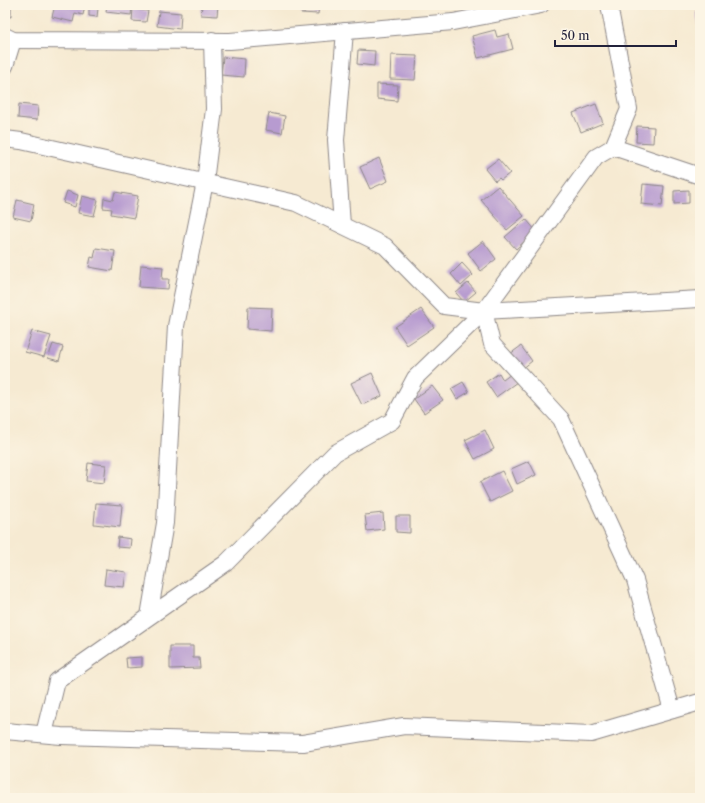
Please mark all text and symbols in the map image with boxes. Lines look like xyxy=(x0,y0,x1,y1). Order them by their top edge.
scale bar xyxy=(555,22,676,48)
text: 50 m xyxy=(561,28,590,43)

